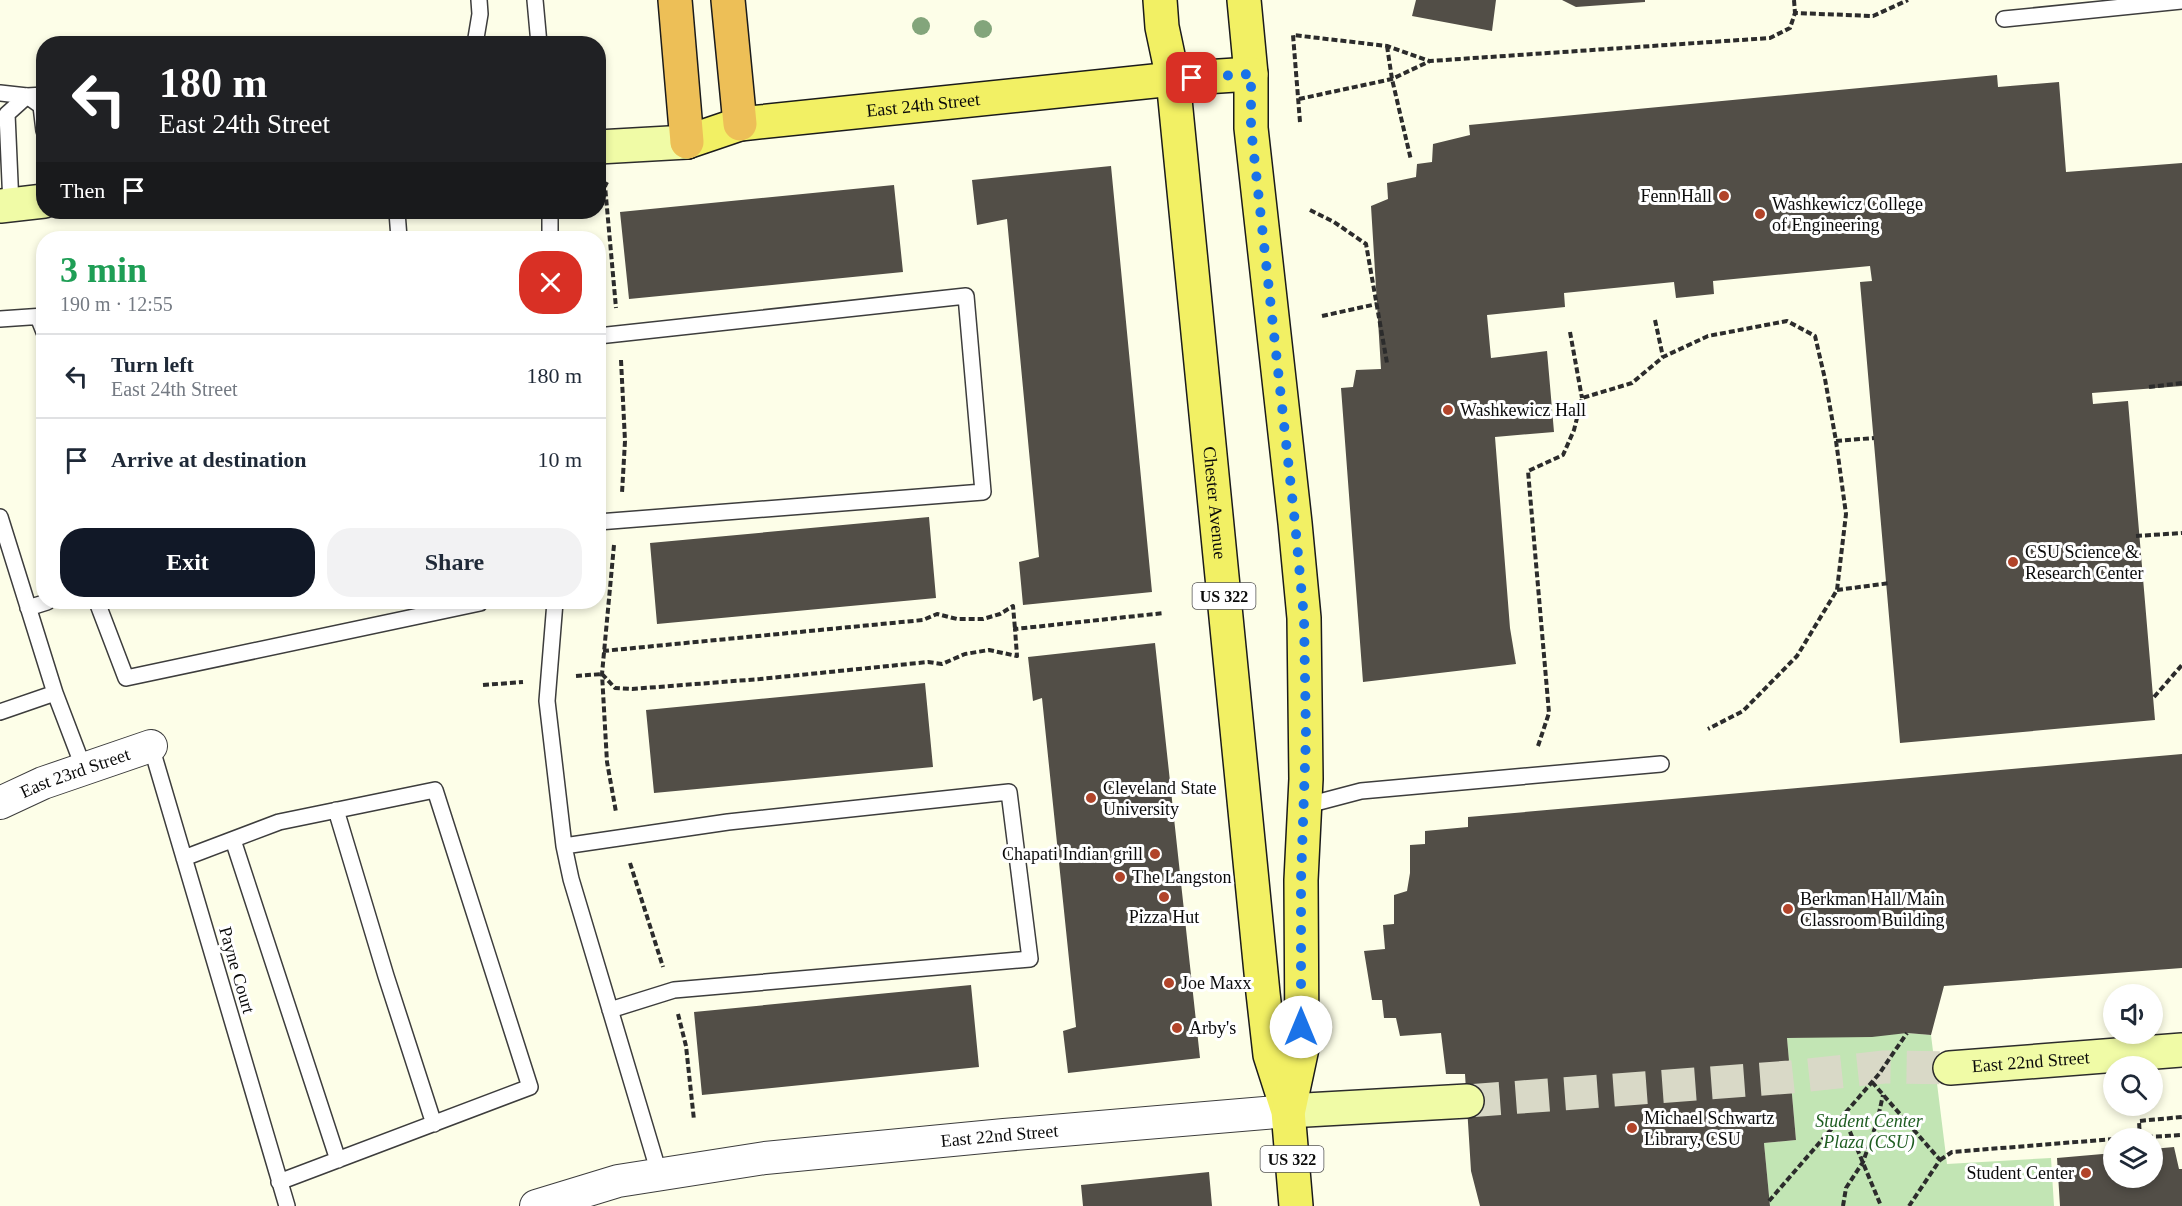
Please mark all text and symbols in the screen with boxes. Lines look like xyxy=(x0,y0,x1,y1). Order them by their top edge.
pin xyxy=(1166,52,1217,103)
icon: left xyxy=(60,60,138,138)
text: 180 m xyxy=(159,60,268,106)
icon: arrive xyxy=(1175,61,1208,94)
street label: East 24th Street xyxy=(865,89,981,121)
text: East 24th Street xyxy=(159,109,330,139)
icon: arrive xyxy=(117,174,150,207)
text: Then xyxy=(60,178,105,203)
place label: Fenn Hall xyxy=(1641,186,1712,206)
marker: Fenn Hall xyxy=(1717,189,1731,203)
place label: Washkewicz College of Engineering xyxy=(1772,194,1923,235)
marker: Washkewicz College of Engineering xyxy=(1753,207,1767,221)
text: 3 min xyxy=(60,250,147,290)
button: close xyxy=(519,251,582,314)
text: 190 m · 12:55 xyxy=(60,293,173,315)
text: Turn left xyxy=(111,352,194,377)
icon: left xyxy=(60,360,93,393)
text: 180 m xyxy=(526,363,582,388)
text: East 24th Street xyxy=(111,378,238,400)
place label: Washkewicz Hall xyxy=(1460,400,1586,420)
marker: Washkewicz Hall xyxy=(1441,403,1455,417)
icon: arrive xyxy=(60,444,93,477)
street label: Chester Avenue xyxy=(1199,445,1230,560)
text: Arrive at destination xyxy=(111,447,307,472)
text: 10 m xyxy=(537,447,582,472)
button: Exit xyxy=(60,528,315,597)
button: Share xyxy=(327,528,582,597)
place label: CSU Science & Research Center xyxy=(2025,542,2143,583)
marker: CSU Science & Research Center xyxy=(2006,555,2020,569)
road number: US 322 xyxy=(1192,583,1256,609)
street label: East 23rd Street xyxy=(17,744,132,802)
place label: Cleveland State University xyxy=(1103,778,1216,819)
marker: Cleveland State University xyxy=(1084,791,1098,805)
place label: Chapati Indian grill xyxy=(1002,844,1143,864)
marker: Chapati Indian grill xyxy=(1148,847,1162,861)
place label: The Langston xyxy=(1132,867,1231,887)
marker: The Langston xyxy=(1113,870,1127,884)
place label: Berkman Hall/Main Classroom Building xyxy=(1800,889,1945,930)
marker: Pizza Hut xyxy=(1157,890,1171,904)
marker: Berkman Hall/Main Classroom Building xyxy=(1781,902,1795,916)
place label: Pizza Hut xyxy=(1129,907,1199,927)
street label: Payne Court xyxy=(215,924,259,1016)
place label: Joe Maxx xyxy=(1181,973,1252,993)
marker: Joe Maxx xyxy=(1162,976,1176,990)
map controls xyxy=(2103,984,2163,1188)
button: sound xyxy=(2103,984,2163,1044)
position arrow xyxy=(1269,995,1333,1059)
place label: Arby's xyxy=(1189,1018,1236,1038)
marker: Arby's xyxy=(1170,1021,1184,1035)
street label: East 22nd Street xyxy=(1971,1047,2090,1076)
button: search xyxy=(2103,1056,2163,1116)
place label: Michael Schwartz Library, CSU xyxy=(1644,1108,1774,1149)
park label: Student Center Plaza (CSU) xyxy=(1815,1111,1924,1153)
street label: East 22nd Street xyxy=(940,1120,1059,1151)
marker: Michael Schwartz Library, CSU xyxy=(1625,1121,1639,1135)
button: layers xyxy=(2103,1128,2163,1188)
road number: US 322 xyxy=(1260,1146,1324,1172)
place label: Student Center xyxy=(1967,1163,2074,1183)
marker: Student Center xyxy=(2079,1166,2093,1180)

